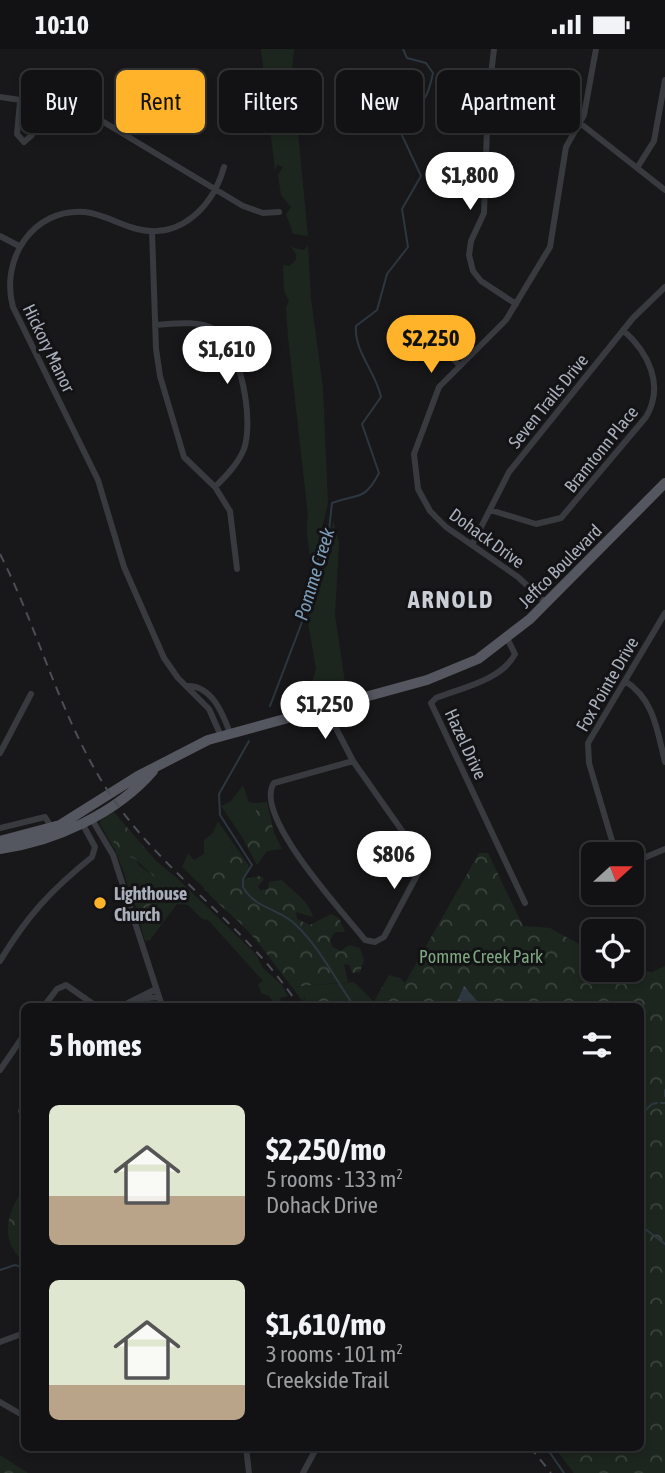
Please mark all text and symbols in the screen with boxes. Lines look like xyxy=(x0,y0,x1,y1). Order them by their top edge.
text: 10:10 xyxy=(35,10,89,40)
chip: Buy xyxy=(21,70,102,133)
chip: Rent xyxy=(116,70,205,133)
chip: Filters xyxy=(219,70,322,133)
chip: New xyxy=(336,70,423,133)
chip: Apartment xyxy=(437,70,580,133)
pin: $1,800 xyxy=(413,153,527,212)
text: $1,800 xyxy=(442,162,499,188)
street label: Hickory Manor xyxy=(19,301,80,396)
pin: $2,250 xyxy=(374,315,488,375)
text: $2,250 xyxy=(403,325,460,351)
pin: $1,610 xyxy=(170,327,284,386)
text: $1,610 xyxy=(199,336,256,362)
street label: Seven Trails Drive xyxy=(504,350,592,452)
street label: Bramtonn Place xyxy=(560,402,642,496)
street label: Dohack Drive xyxy=(445,504,529,572)
street label: Jeffco Boulevard xyxy=(514,520,606,612)
water label: Pomme Creek xyxy=(290,525,339,623)
district label: ARNOLD xyxy=(407,586,494,613)
street label: Fox Pointe Drive xyxy=(572,633,642,735)
pin: $1,250 xyxy=(268,681,382,741)
text: $1,250 xyxy=(297,691,354,717)
street label: Hazel Drive xyxy=(441,705,491,783)
pin: $806 xyxy=(353,831,435,891)
text: $806 xyxy=(373,841,415,867)
north arrow xyxy=(581,842,644,905)
map controls xyxy=(581,842,644,982)
place label: Lighthouse Church xyxy=(114,883,187,925)
marker: Lighthouse Church xyxy=(92,895,108,911)
button: locate xyxy=(581,919,644,982)
park label: Pomme Creek Park xyxy=(419,946,543,967)
icon: filters xyxy=(578,1026,616,1064)
text: 5 homes xyxy=(49,1028,142,1062)
text: $2,250/mo xyxy=(266,1132,386,1166)
icon: home xyxy=(105,1133,189,1217)
text: 5 rooms · 133 m² xyxy=(266,1166,403,1192)
text: Dohack Drive xyxy=(266,1192,378,1218)
text: $1,610/mo xyxy=(266,1307,386,1341)
icon: home xyxy=(105,1308,189,1392)
text: 3 rooms · 101 m² xyxy=(266,1341,403,1367)
text: Creekside Trail xyxy=(266,1367,389,1393)

